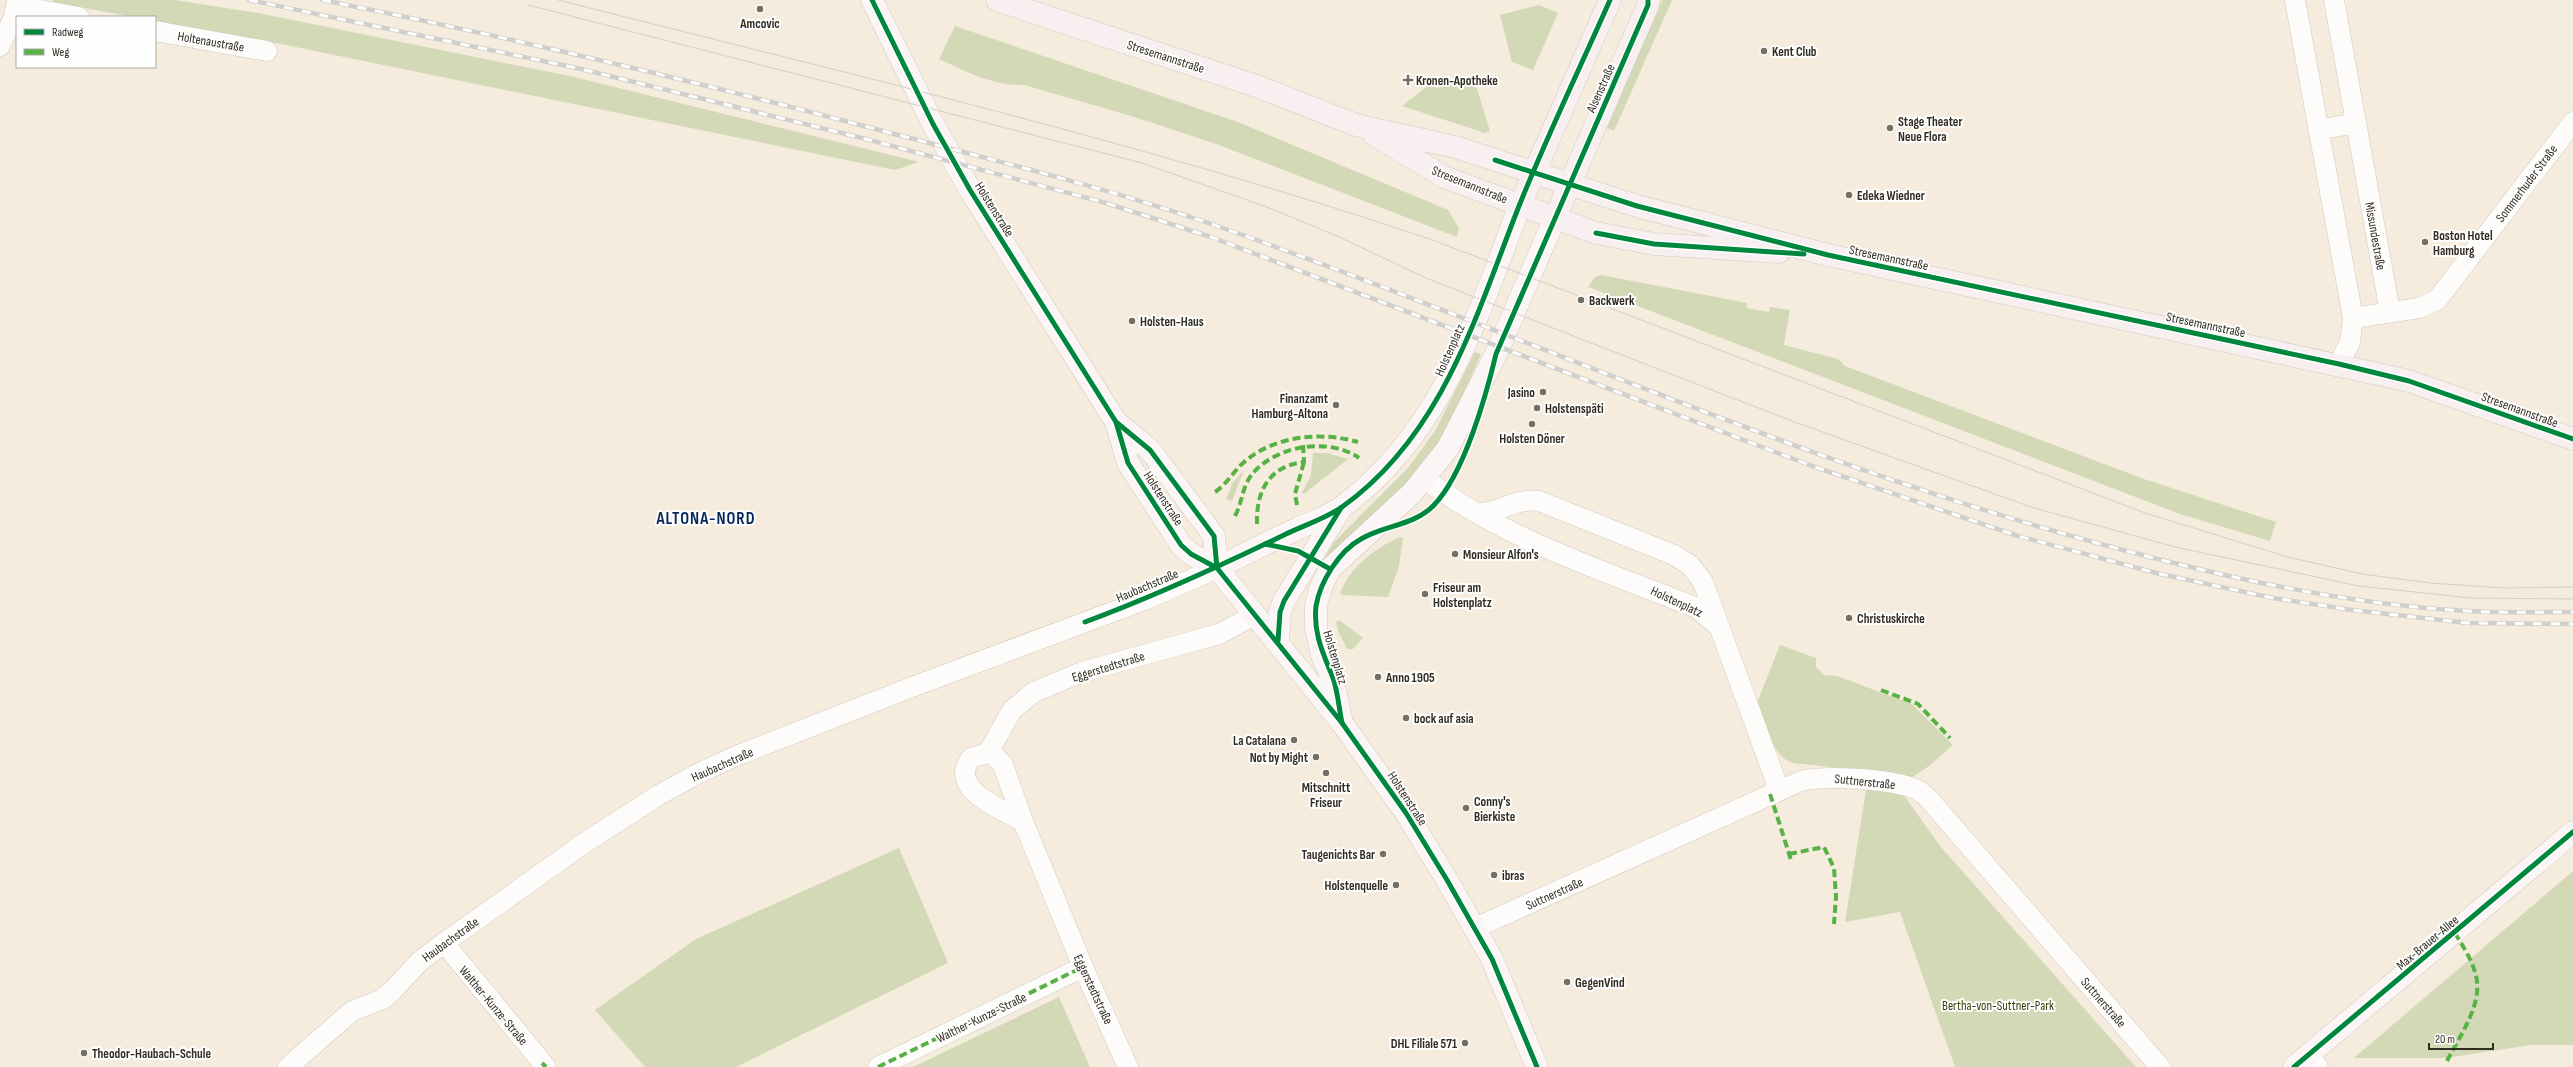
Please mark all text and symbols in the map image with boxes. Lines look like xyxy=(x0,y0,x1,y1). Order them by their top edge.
marker: Amcovic xyxy=(755,4,765,14)
legend xyxy=(16,16,156,68)
place label: Amcovic xyxy=(739,16,780,32)
text: Radweg xyxy=(52,25,84,40)
street label: Holtenaustraße xyxy=(176,28,245,56)
street label: Stresemannstraße xyxy=(1125,37,1206,77)
place label: Kent Club xyxy=(1772,44,1817,60)
text: Weg xyxy=(52,45,69,60)
marker: Kent Club xyxy=(1759,46,1769,56)
street label: Alsenstraße xyxy=(1583,62,1619,116)
place label: Kronen-Apotheke xyxy=(1416,73,1498,89)
marker: Kronen-Apotheke xyxy=(1403,75,1413,85)
place label: Stage Theater Neue Flora xyxy=(1898,114,1962,145)
marker: Stage Theater Neue Flora xyxy=(1885,123,1895,133)
street label: Sommerhuder Straße xyxy=(2492,142,2561,225)
street label: Stresemannstraße xyxy=(1429,162,1510,207)
street label: Holstenstraße xyxy=(971,179,1017,240)
place label: Edeka Wiedner xyxy=(1857,188,1925,204)
marker: Edeka Wiedner xyxy=(1844,190,1854,200)
street label: Missundestraße xyxy=(2361,201,2389,271)
place label: Boston Hotel Hamburg xyxy=(2433,228,2493,259)
marker: Boston Hotel Hamburg xyxy=(2420,237,2430,247)
street label: Stresemannstraße xyxy=(1848,242,1930,274)
place label: Backwerk xyxy=(1589,293,1635,309)
marker: Backwerk xyxy=(1576,295,1586,305)
street label: Stresemannstraße xyxy=(2165,309,2247,341)
place label: Holsten-Haus xyxy=(1140,314,1204,330)
marker: Holsten-Haus xyxy=(1127,316,1137,326)
street label: Holstenplatz xyxy=(1431,322,1469,379)
place label: Jasino xyxy=(1507,385,1535,401)
marker: Jasino xyxy=(1538,387,1548,397)
street label: Stresemannstraße xyxy=(2479,389,2560,431)
place label: Finanzamt Hamburg-Altona xyxy=(1252,391,1329,422)
marker: Finanzamt Hamburg-Altona xyxy=(1331,400,1341,410)
place label: Holstenspäti xyxy=(1545,401,1604,417)
marker: Holstenspäti xyxy=(1532,403,1542,413)
marker: Holsten Döner xyxy=(1527,419,1537,429)
place label: Holsten Döner xyxy=(1499,431,1565,447)
street label: Holstenstraße xyxy=(1140,468,1187,529)
district label: ALTONA-NORD xyxy=(655,509,756,529)
place label: Monsieur Alfon's xyxy=(1463,547,1539,563)
marker: Monsieur Alfon's xyxy=(1450,549,1460,559)
street label: Haubachstraße xyxy=(1114,566,1181,606)
place label: Friseur am Holstenplatz xyxy=(1433,580,1492,611)
street label: Holstenplatz xyxy=(1648,583,1705,621)
marker: Friseur am Holstenplatz xyxy=(1420,589,1430,599)
place label: Christuskirche xyxy=(1857,611,1925,627)
marker: Christuskirche xyxy=(1844,613,1854,623)
street label: Holstenplatz xyxy=(1319,629,1351,686)
street label: Eggerstedtstraße xyxy=(1070,648,1147,686)
place label: Anno 1905 xyxy=(1385,670,1435,686)
marker: Anno 1905 xyxy=(1373,672,1383,682)
place label: bock auf asia xyxy=(1414,711,1474,727)
marker: bock auf asia xyxy=(1401,713,1411,723)
place label: La Catalana xyxy=(1233,733,1286,749)
marker: La Catalana xyxy=(1289,735,1299,745)
street label: Haubachstraße xyxy=(689,744,756,786)
place label: Not by Might xyxy=(1250,750,1309,766)
marker: Not by Might xyxy=(1311,752,1321,762)
marker: Mitschnitt Friseur xyxy=(1321,768,1331,778)
street label: Holstenstraße xyxy=(1384,768,1431,829)
street label: Suttnerstraße xyxy=(1834,771,1896,793)
place label: Mitschnitt Friseur xyxy=(1302,780,1351,811)
place label: Conny's Bierkiste xyxy=(1474,794,1516,825)
marker: Conny's Bierkiste xyxy=(1461,803,1471,813)
place label: Taugenichts Bar xyxy=(1302,847,1375,863)
marker: Taugenichts Bar xyxy=(1378,849,1388,859)
place label: ibras xyxy=(1502,868,1524,884)
marker: ibras xyxy=(1489,870,1499,880)
street label: Suttnerstraße xyxy=(1523,874,1586,914)
place label: Holstenquelle xyxy=(1325,878,1388,894)
marker: Holstenquelle xyxy=(1391,880,1401,890)
street label: Max-Brauer-Allee xyxy=(2393,912,2462,973)
street label: Haubachstraße xyxy=(419,914,482,966)
street label: Eggerstedtstraße xyxy=(1070,952,1116,1027)
street label: Walther-Kunze-Straße xyxy=(455,963,531,1049)
street label: Suttnerstraße xyxy=(2077,974,2129,1031)
place label: GegenVind xyxy=(1575,975,1625,991)
marker: GegenVind xyxy=(1562,977,1572,987)
street label: Walther-Kunze-Straße xyxy=(934,989,1029,1047)
park label: Bertha-von-Suttner-Park xyxy=(1942,998,2054,1014)
scale bar xyxy=(2429,1025,2493,1051)
text: 20 m xyxy=(2435,1032,2455,1047)
place label: DHL Filiale 571 xyxy=(1391,1036,1457,1052)
marker: DHL Filiale 571 xyxy=(1460,1038,1470,1048)
place label: Theodor-Haubach-Schule xyxy=(92,1046,211,1062)
marker: Theodor-Haubach-Schule xyxy=(79,1048,89,1058)

